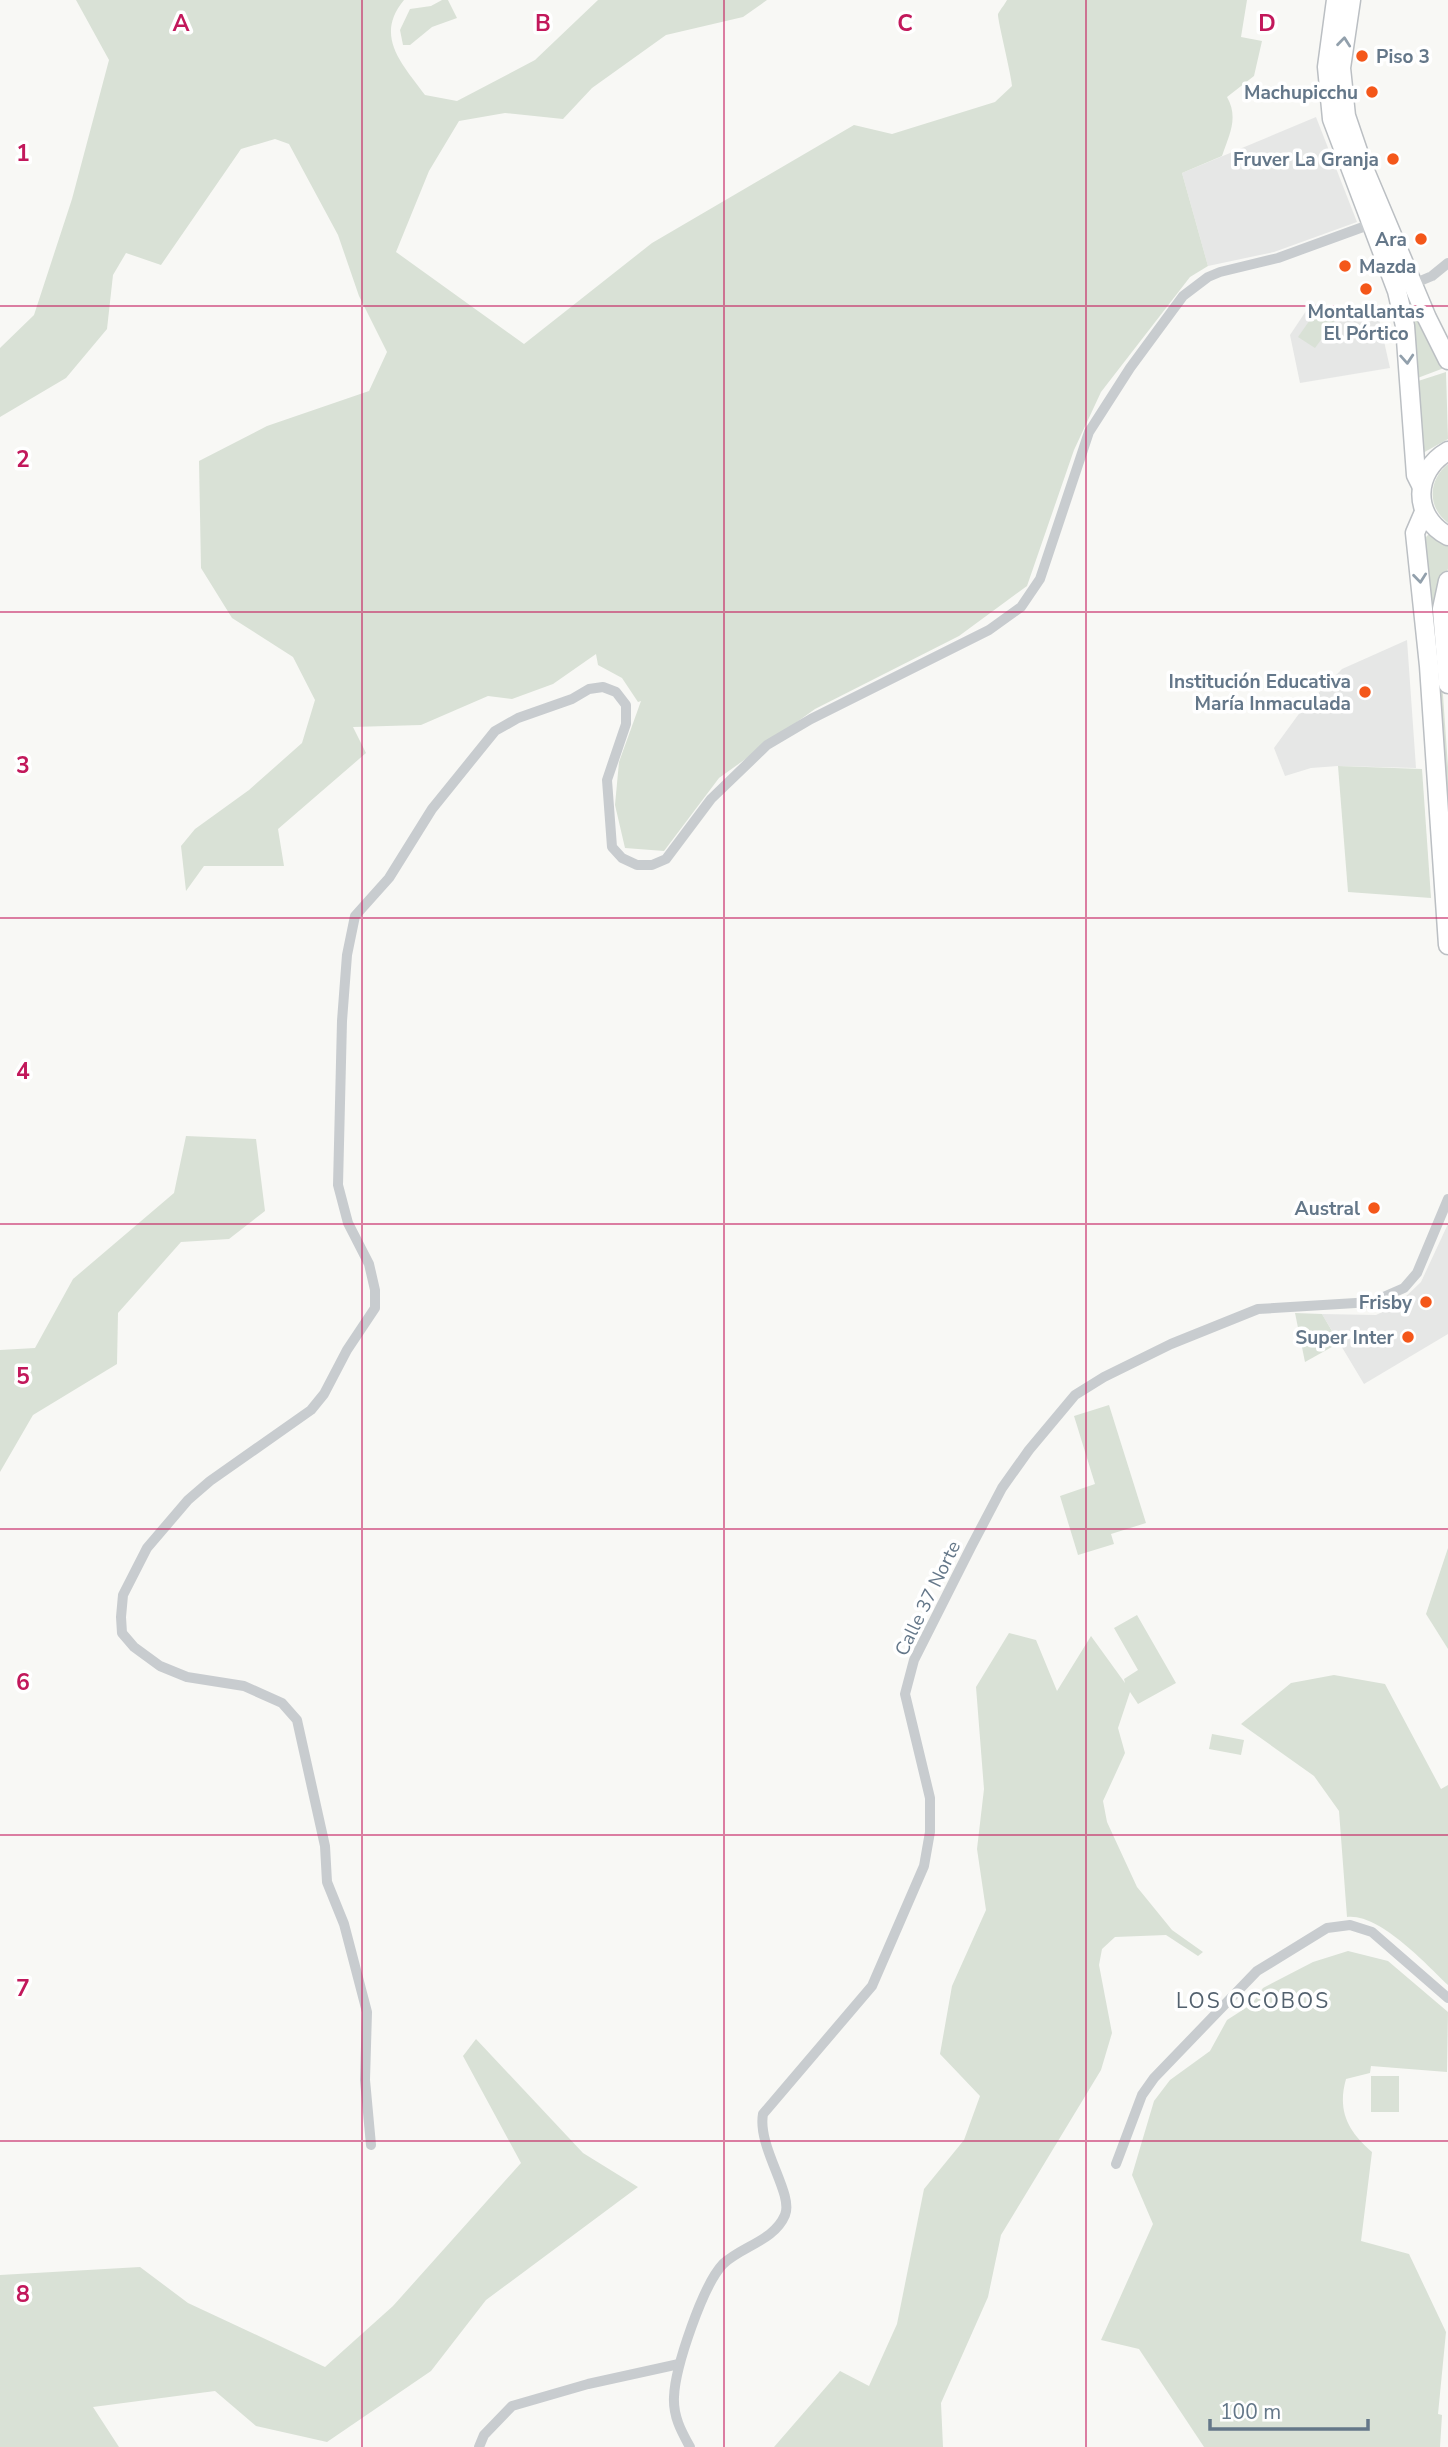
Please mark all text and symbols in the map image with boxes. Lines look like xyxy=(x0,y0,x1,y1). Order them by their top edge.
text: A xyxy=(172,8,190,39)
text: B xyxy=(535,8,551,39)
text: C xyxy=(897,8,913,39)
text: D xyxy=(1258,8,1276,39)
one-way arrow xyxy=(1336,37,1351,48)
place label: Piso 3 xyxy=(1376,44,1430,70)
marker: Piso 3 xyxy=(1354,48,1370,64)
place label: Machupicchu xyxy=(1244,80,1358,106)
marker: Machupicchu xyxy=(1364,84,1380,100)
text: 1 xyxy=(16,138,30,169)
place label: Fruver La Granja xyxy=(1233,147,1379,173)
marker: Fruver La Granja xyxy=(1385,151,1401,167)
place label: Ara xyxy=(1375,227,1407,253)
marker: Ara xyxy=(1413,231,1429,247)
place label: Mazda xyxy=(1359,254,1417,280)
marker: Mazda xyxy=(1337,258,1353,274)
marker: Montallantas El Pórtico xyxy=(1358,281,1374,297)
place label: Montallantas El Pórtico xyxy=(1308,299,1424,347)
one-way arrow xyxy=(1399,353,1414,364)
text: 2 xyxy=(16,444,30,475)
one-way arrow xyxy=(1412,573,1427,584)
place label: Institución Educativa María Inmaculada xyxy=(1169,669,1351,717)
marker: Institución Educativa María Inmaculada xyxy=(1357,684,1373,700)
text: 3 xyxy=(16,750,30,781)
text: 4 xyxy=(16,1056,30,1087)
place label: Austral xyxy=(1295,1196,1360,1222)
marker: Austral xyxy=(1366,1200,1382,1216)
place label: Frisby xyxy=(1359,1290,1413,1316)
marker: Frisby xyxy=(1418,1294,1434,1310)
place label: Super Inter xyxy=(1295,1325,1395,1351)
marker: Super Inter xyxy=(1400,1329,1416,1345)
text: 5 xyxy=(16,1361,30,1392)
street label: Calle 37 Norte xyxy=(889,1537,967,1660)
text: 6 xyxy=(16,1667,30,1698)
text: 7 xyxy=(16,1973,30,2004)
district label: LOS OCOBOS xyxy=(1176,1987,1330,2015)
text: 8 xyxy=(16,2279,30,2310)
scale bar xyxy=(1210,2388,1368,2432)
text: 100 m xyxy=(1220,2398,1281,2426)

